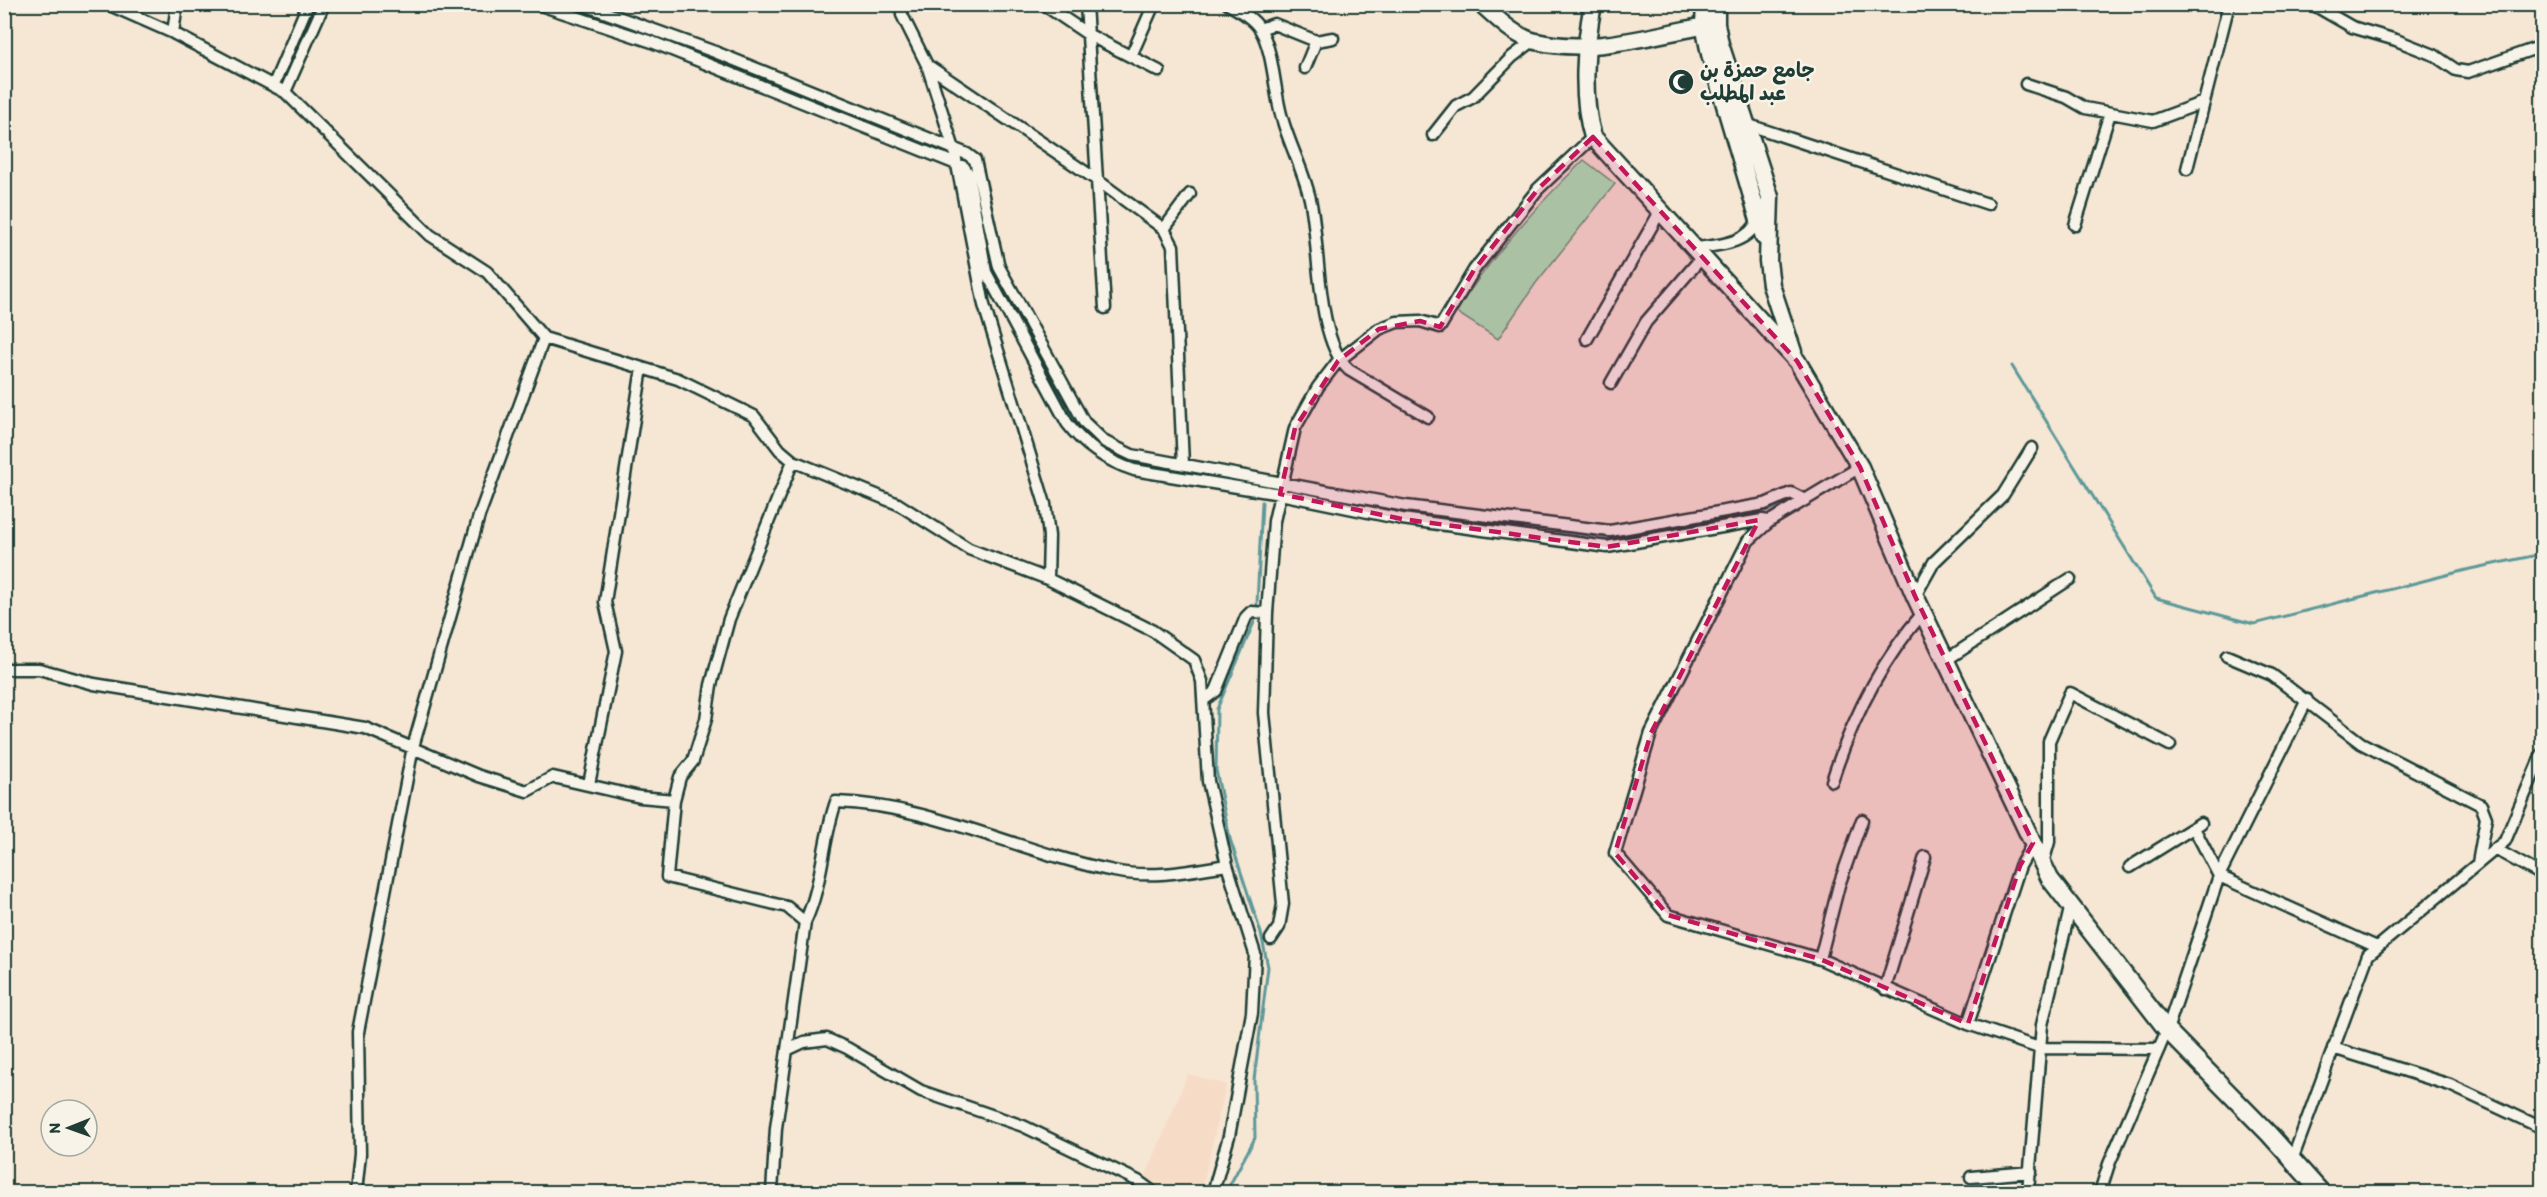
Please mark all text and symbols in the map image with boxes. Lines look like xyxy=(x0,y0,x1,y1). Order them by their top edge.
place label: جامع حمزة بن عبد المطلب xyxy=(1700,58,1815,106)
mosque icon: جامع حمزة بن عبد المطلب xyxy=(1666,67,1696,97)
north arrow xyxy=(39,1098,99,1158)
text: N xyxy=(45,1123,64,1134)

